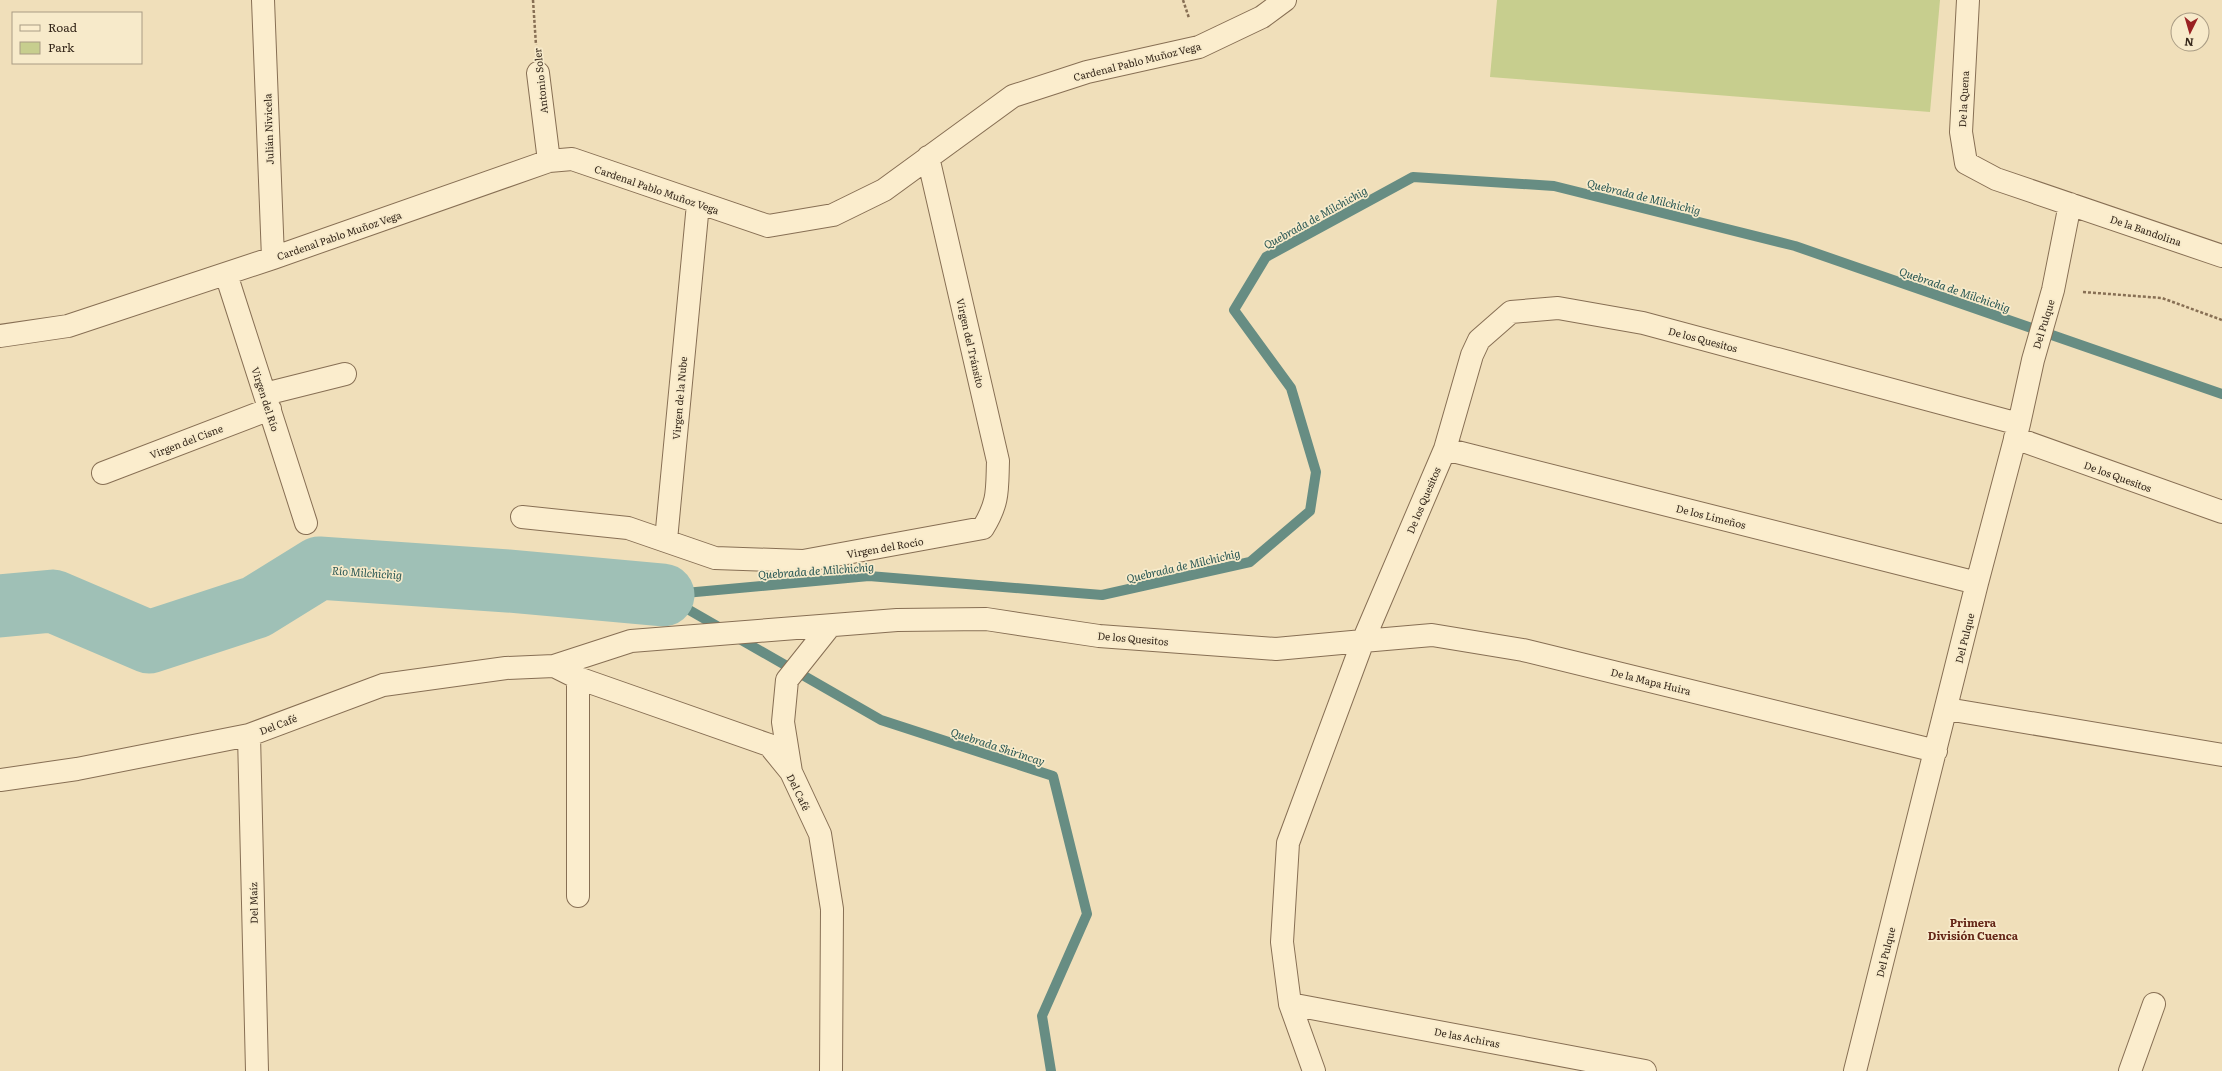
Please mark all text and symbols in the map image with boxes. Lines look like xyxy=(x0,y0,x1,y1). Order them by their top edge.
legend xyxy=(12,12,142,64)
north arrow xyxy=(2170,12,2210,52)
text: Road xyxy=(48,18,78,36)
text: N xyxy=(2184,35,2194,51)
text: Park xyxy=(48,38,75,56)
street label: Cardenal Pablo Muñoz Vega xyxy=(1072,38,1203,84)
street label: Antonio Soler xyxy=(529,47,551,115)
street label: De la Quena xyxy=(1954,70,1972,128)
street label: Julián Nivicela xyxy=(259,93,277,165)
street label: Cardenal Pablo Muñoz Vega xyxy=(593,161,722,218)
water label: Quebrada de Milchichig xyxy=(1586,174,1702,218)
water label: Quebrada de Milchichig xyxy=(1260,182,1370,252)
street label: Cardenal Pablo Muñoz Vega xyxy=(275,206,404,263)
street label: De la Bandolina xyxy=(2108,211,2184,249)
water label: Quebrada de Milchichig xyxy=(1897,262,2013,316)
street label: Virgen del Tránsito xyxy=(953,297,989,390)
street label: Del Pulque xyxy=(2028,297,2058,351)
street label: De los Quesitos xyxy=(1667,323,1740,356)
street label: Virgen de la Nube xyxy=(668,356,690,440)
street label: Virgen del Río xyxy=(248,365,284,433)
street label: Virgen del Cisne xyxy=(147,420,225,462)
street label: De los Quesitos xyxy=(2082,457,2154,495)
street label: De los Quesitos xyxy=(1402,464,1444,536)
street label: De los Limeños xyxy=(1674,500,1748,532)
street label: Virgen del Rocío xyxy=(845,533,925,561)
water label: Quebrada de Milchichig xyxy=(1124,544,1242,586)
water label: Quebrada de Milchichig xyxy=(757,558,875,582)
water label: Río Milchichig xyxy=(331,562,403,582)
street label: Del Pulque xyxy=(1951,611,1977,665)
street label: De los Quesitos xyxy=(1097,627,1170,649)
street label: De la Mapa Huira xyxy=(1609,664,1693,698)
street label: Del Café xyxy=(257,710,299,738)
water label: Quebrada Shirincay xyxy=(949,723,1047,769)
street label: Del Café xyxy=(784,771,814,813)
street label: Del Maíz xyxy=(245,882,261,924)
district label: Primera División Cuenca xyxy=(1928,914,2019,943)
street label: Del Pulque xyxy=(1872,925,1898,979)
street label: De las Achiras xyxy=(1433,1023,1502,1051)

